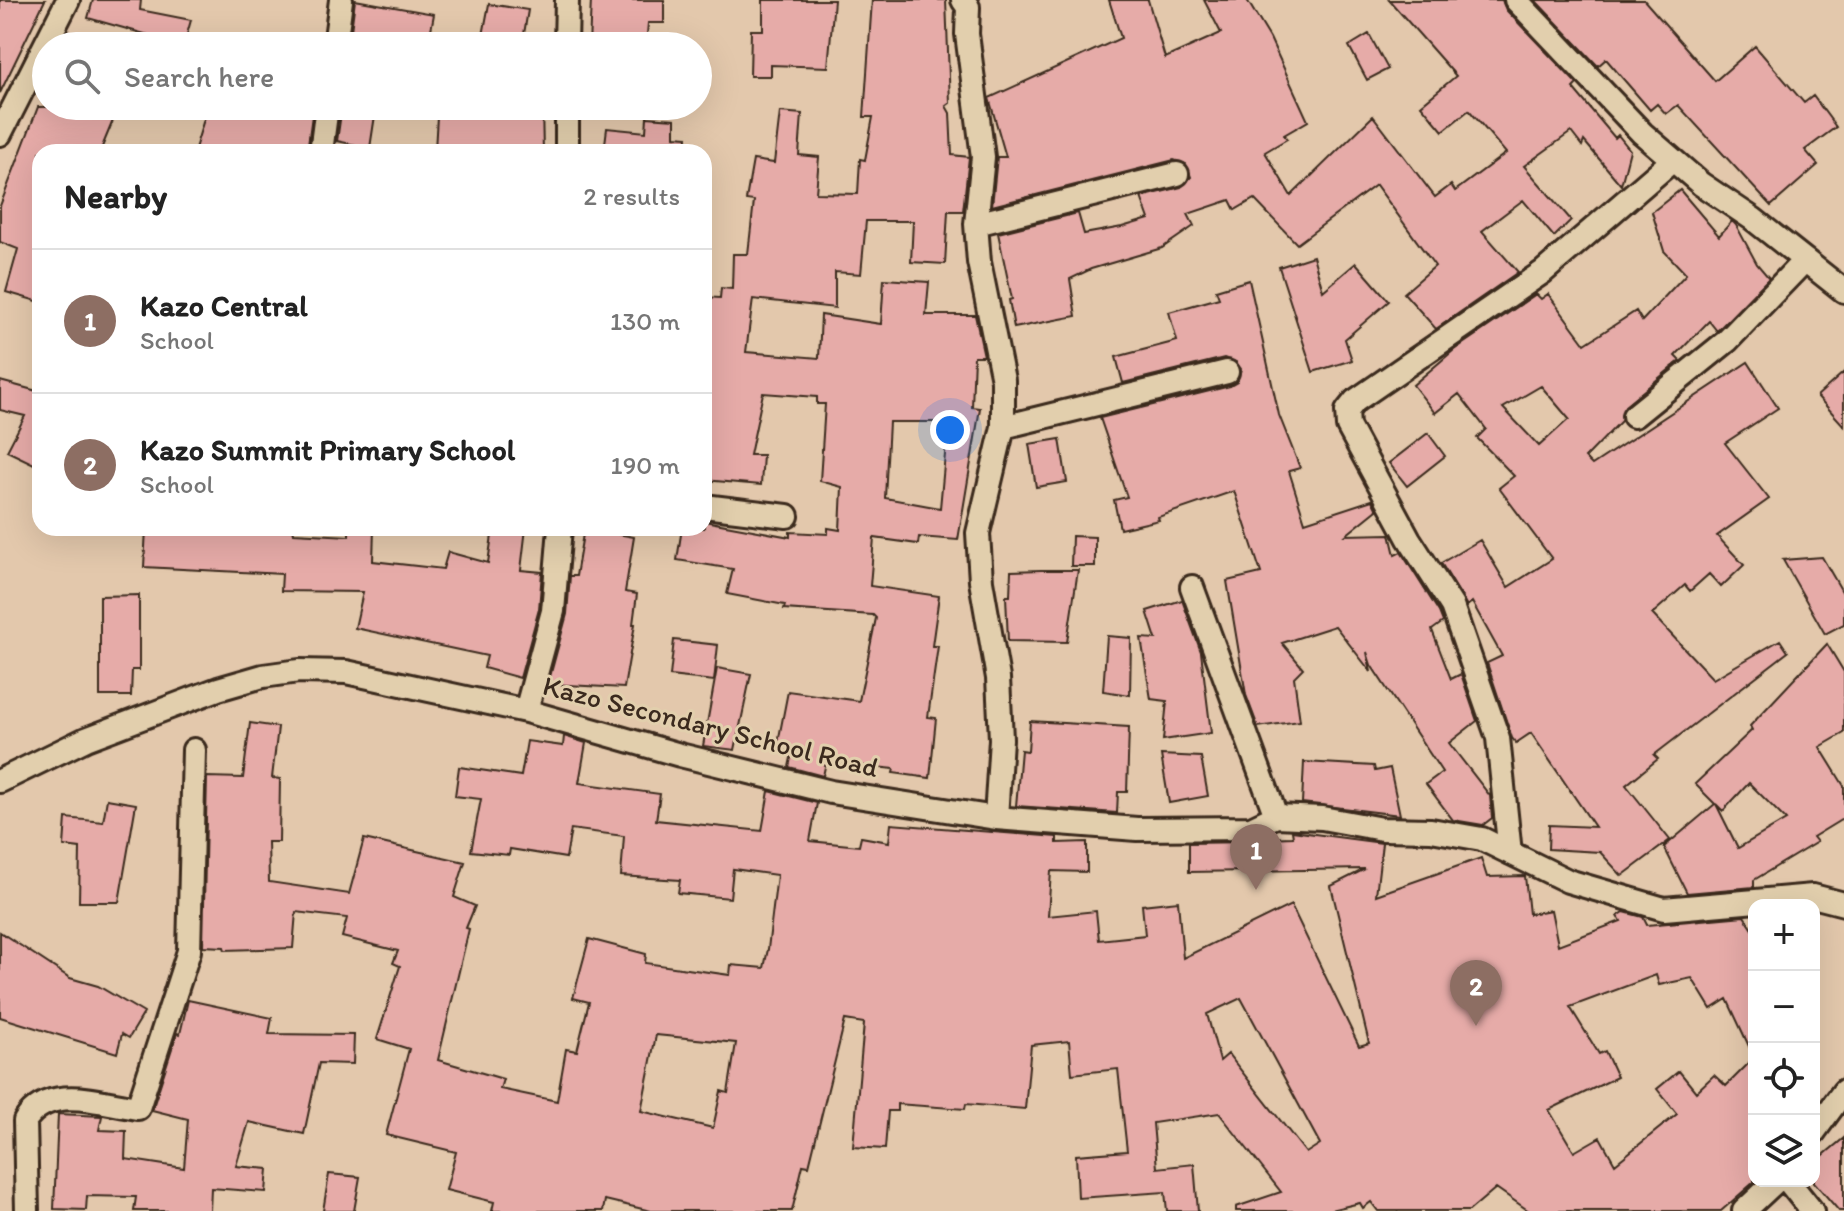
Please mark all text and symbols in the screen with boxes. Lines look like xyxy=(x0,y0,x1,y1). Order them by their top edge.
search box xyxy=(32,32,712,120)
icon: search xyxy=(60,54,104,98)
text: Search here xyxy=(124,58,274,95)
text: Nearby xyxy=(64,176,167,217)
text: 2 results xyxy=(583,180,680,212)
text: Kazo Central xyxy=(140,287,308,324)
text: 1 xyxy=(84,305,96,337)
text: 130 m xyxy=(610,305,680,337)
text: School xyxy=(140,324,214,356)
your location xyxy=(930,410,970,450)
text: Kazo Summit Primary School xyxy=(140,431,515,468)
text: 2 xyxy=(83,449,97,481)
text: 190 m xyxy=(611,449,680,481)
text: School xyxy=(140,468,214,500)
street label: Kazo Secondary School Road xyxy=(540,668,883,784)
pin: 1 xyxy=(1230,824,1282,890)
map controls xyxy=(1748,899,1820,1187)
button: + xyxy=(1748,899,1820,971)
pin: 2 xyxy=(1450,960,1502,1026)
button: − xyxy=(1748,971,1820,1043)
button: locate xyxy=(1748,1043,1820,1115)
button: layers xyxy=(1748,1115,1820,1187)

